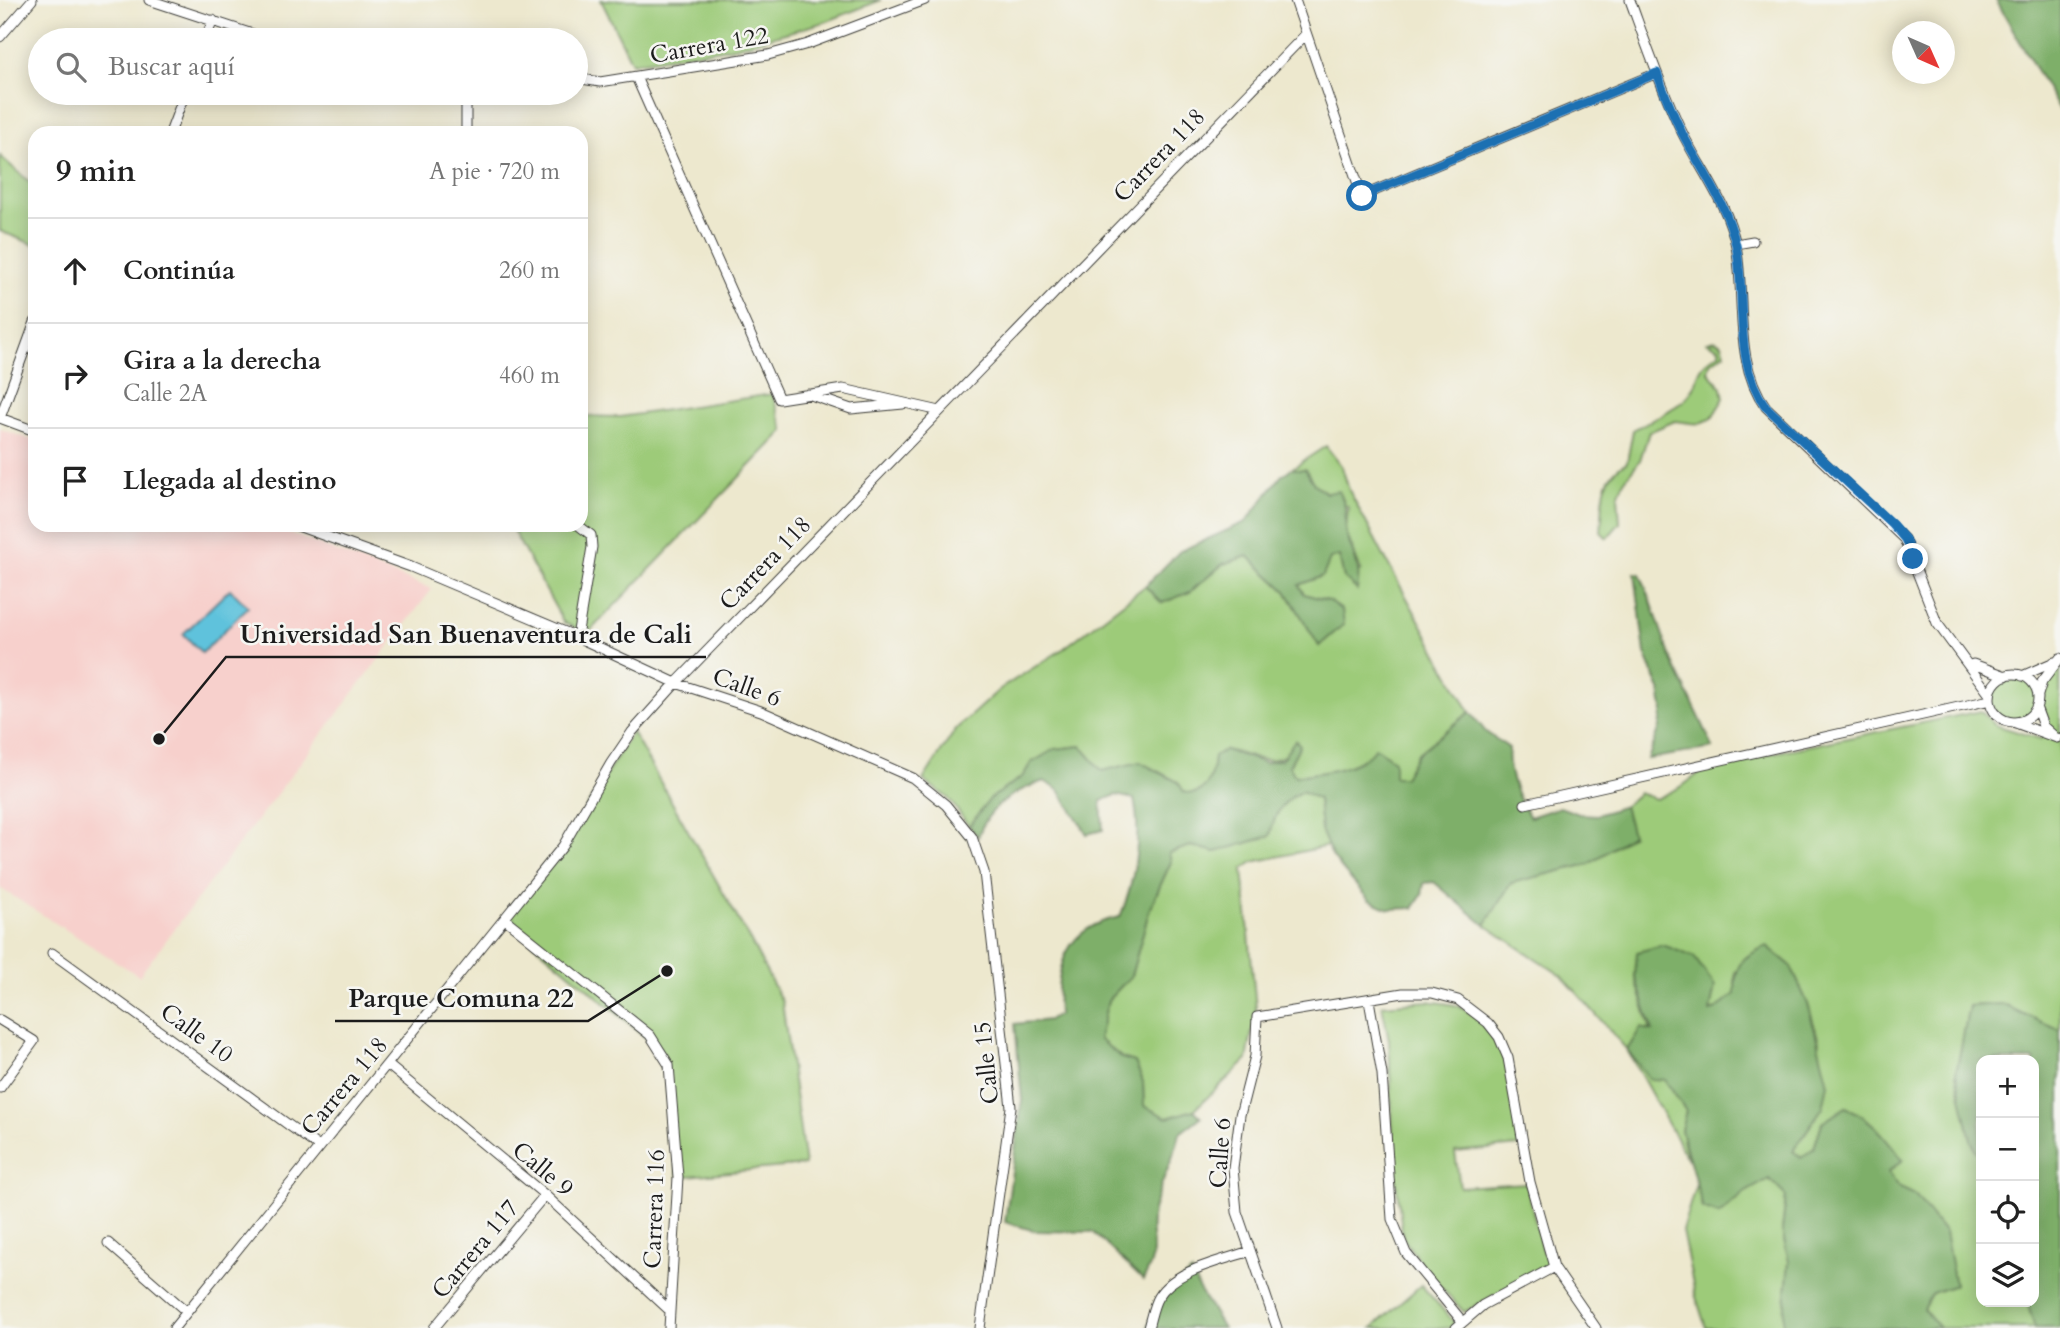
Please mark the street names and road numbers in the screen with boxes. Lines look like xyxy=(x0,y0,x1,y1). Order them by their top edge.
street label: Carrera 122 xyxy=(647,19,771,72)
street label: Carrera 118 xyxy=(1106,101,1213,210)
street label: Carrera 118 xyxy=(712,509,819,618)
street label: Calle 6 xyxy=(708,660,786,715)
street label: Calle 10 xyxy=(153,996,240,1071)
street label: Calle 15 xyxy=(966,1020,1007,1106)
street label: Carrera 118 xyxy=(293,1030,395,1143)
street label: Calle 6 xyxy=(1202,1117,1239,1189)
street label: Calle 9 xyxy=(505,1134,580,1205)
street label: Carrera 116 xyxy=(636,1149,673,1269)
street label: Carrera 117 xyxy=(424,1193,526,1306)

